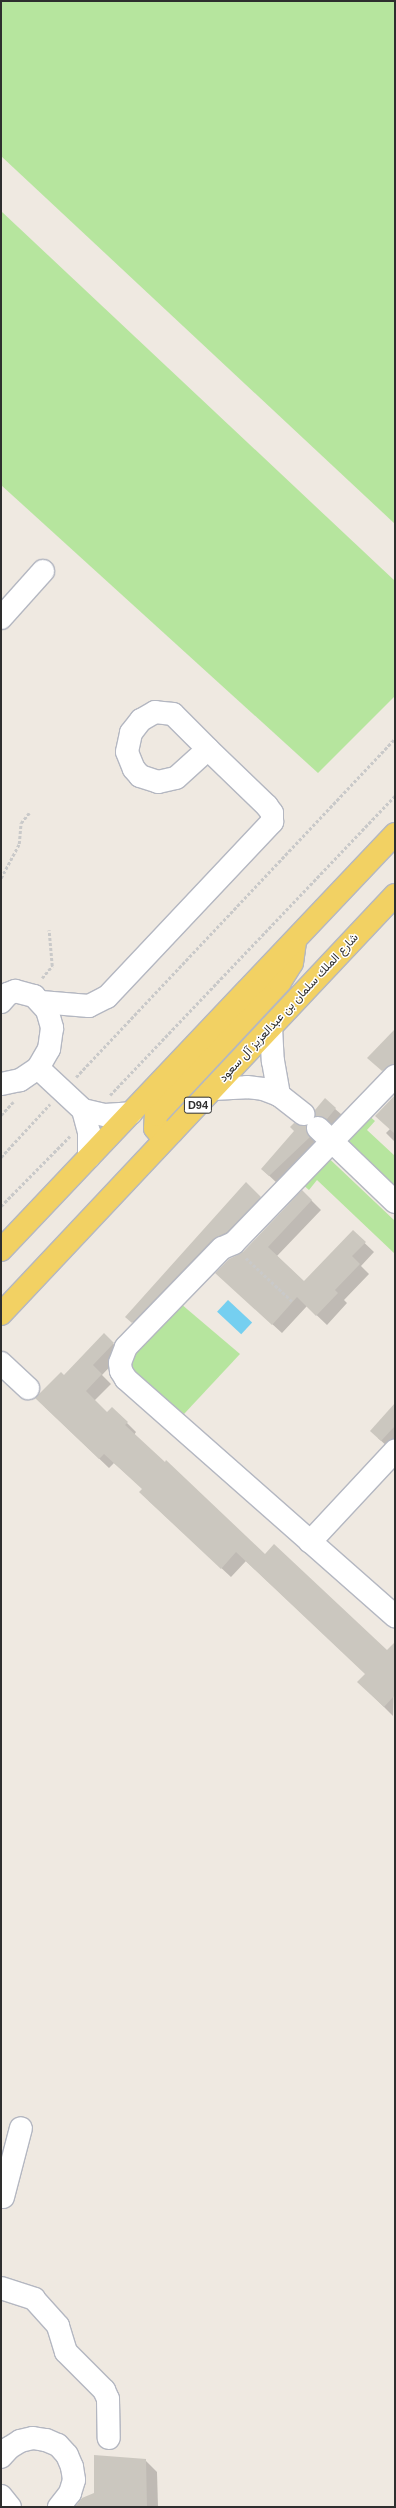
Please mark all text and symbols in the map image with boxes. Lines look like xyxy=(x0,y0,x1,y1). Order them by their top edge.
street label: شارع الملك سلمان بن عبدالعزيز آل سعود xyxy=(216,931,362,1085)
road number: D94 xyxy=(183,1096,213,1114)

